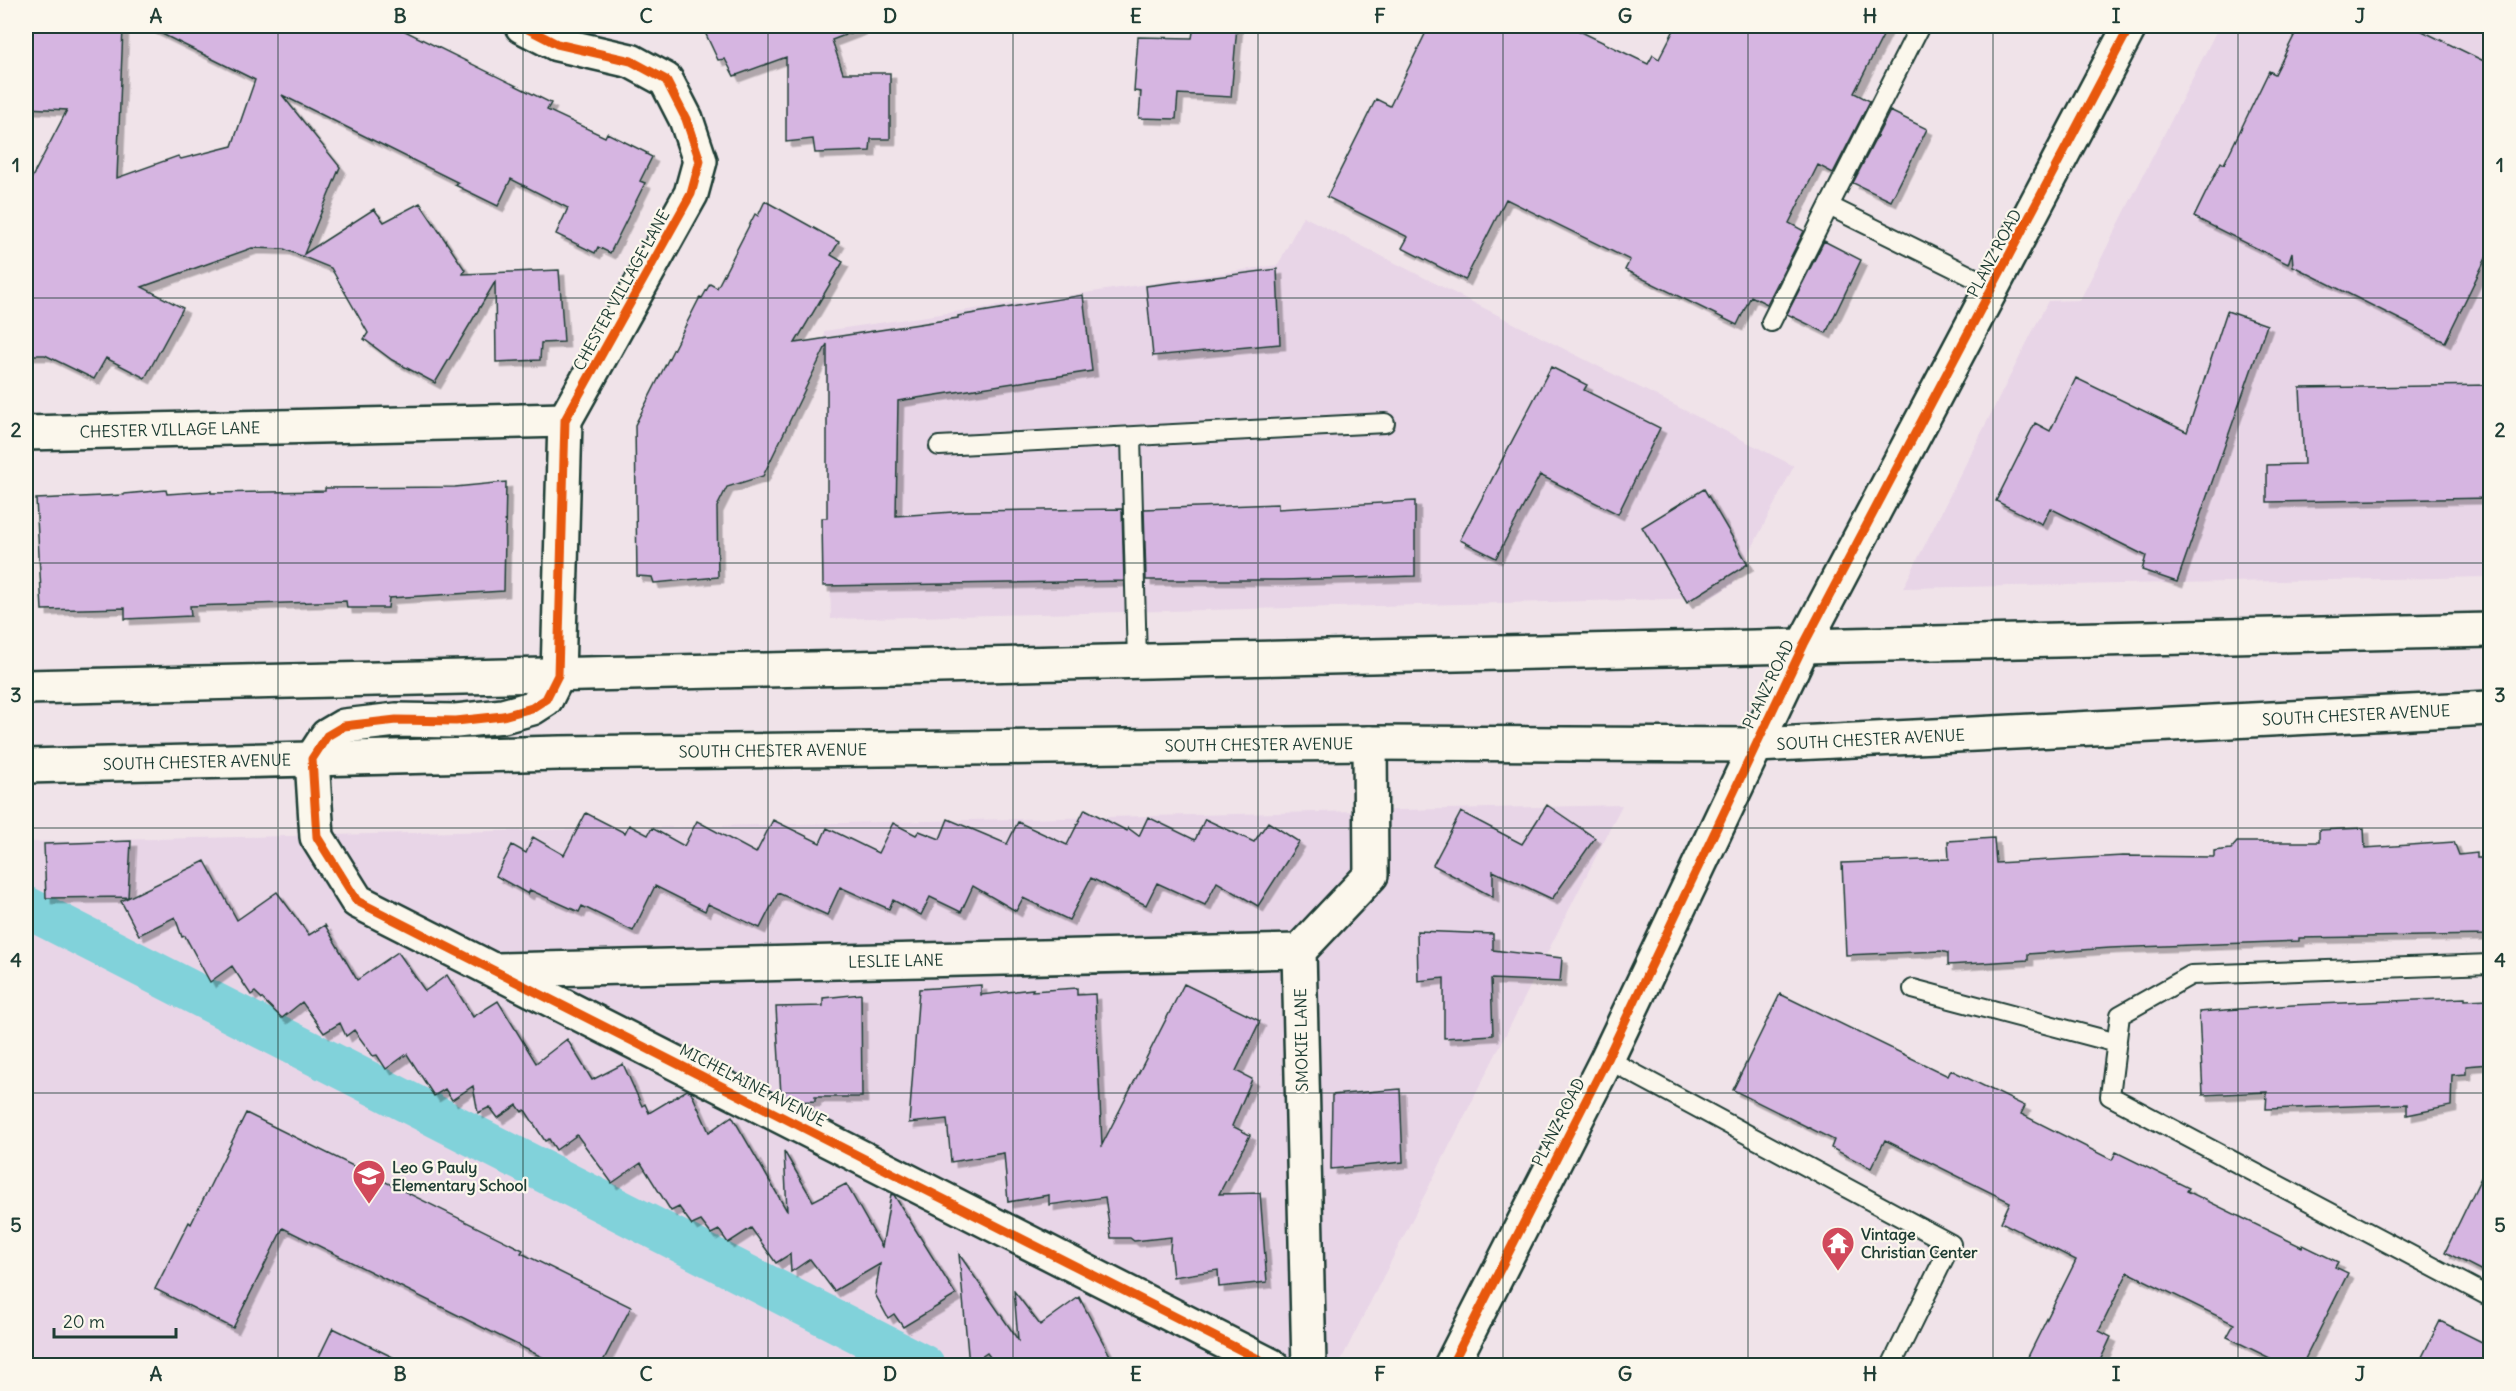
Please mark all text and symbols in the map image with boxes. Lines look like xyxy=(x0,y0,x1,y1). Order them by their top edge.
text: A xyxy=(150,3,163,28)
text: B xyxy=(393,3,407,28)
text: C xyxy=(639,3,653,28)
text: D xyxy=(883,3,897,28)
text: E xyxy=(1130,3,1142,28)
text: F xyxy=(1374,3,1386,28)
text: G xyxy=(1618,3,1632,28)
text: H xyxy=(1863,3,1877,28)
text: I xyxy=(2112,3,2121,28)
text: J xyxy=(2355,3,2366,28)
text: 1 xyxy=(12,152,20,177)
text: 1 xyxy=(2496,152,2504,177)
street label: CHESTER VILLAGE LANE xyxy=(568,206,674,374)
street label: PLANZ ROAD xyxy=(1962,206,2026,300)
text: 2 xyxy=(11,417,22,442)
street label: CHESTER VILLAGE LANE xyxy=(79,417,261,442)
text: 2 xyxy=(2495,417,2506,442)
street label: PLANZ ROAD xyxy=(1738,636,1798,732)
text: 3 xyxy=(10,682,22,707)
text: 3 xyxy=(2494,682,2506,707)
street label: SOUTH CHESTER AVENUE xyxy=(2261,700,2451,729)
street label: SOUTH CHESTER AVENUE xyxy=(1776,724,1965,754)
street label: SOUTH CHESTER AVENUE xyxy=(1164,733,1353,756)
street label: SOUTH CHESTER AVENUE xyxy=(678,739,867,762)
street label: SOUTH CHESTER AVENUE xyxy=(103,750,291,774)
text: 4 xyxy=(10,947,22,972)
text: 4 xyxy=(2494,947,2506,972)
street label: LESLIE LANE xyxy=(848,949,944,972)
street label: SMOKIE LANE xyxy=(1290,988,1312,1092)
street label: MICHELAINE AVENUE xyxy=(676,1039,830,1131)
street label: PLANZ ROAD xyxy=(1527,1074,1589,1170)
place label: Leo G Pauly Elementary School xyxy=(392,1157,527,1196)
school or university icon: Leo G Pauly Elementary School xyxy=(351,1158,387,1205)
text: 5 xyxy=(10,1212,22,1237)
text: 5 xyxy=(2494,1212,2506,1237)
place label: Vintage Christian Center xyxy=(1861,1224,1978,1262)
temple icon: Vintage Christian Center xyxy=(1820,1225,1856,1272)
scale bar xyxy=(54,1301,176,1339)
text: 20 m xyxy=(63,1310,105,1333)
text: A xyxy=(150,1361,163,1386)
text: B xyxy=(393,1361,407,1386)
text: C xyxy=(639,1361,653,1386)
text: D xyxy=(883,1361,897,1386)
text: E xyxy=(1130,1361,1142,1386)
text: F xyxy=(1374,1361,1386,1386)
text: G xyxy=(1618,1361,1632,1386)
text: H xyxy=(1863,1361,1877,1386)
text: I xyxy=(2112,1361,2121,1386)
text: J xyxy=(2355,1361,2366,1386)

